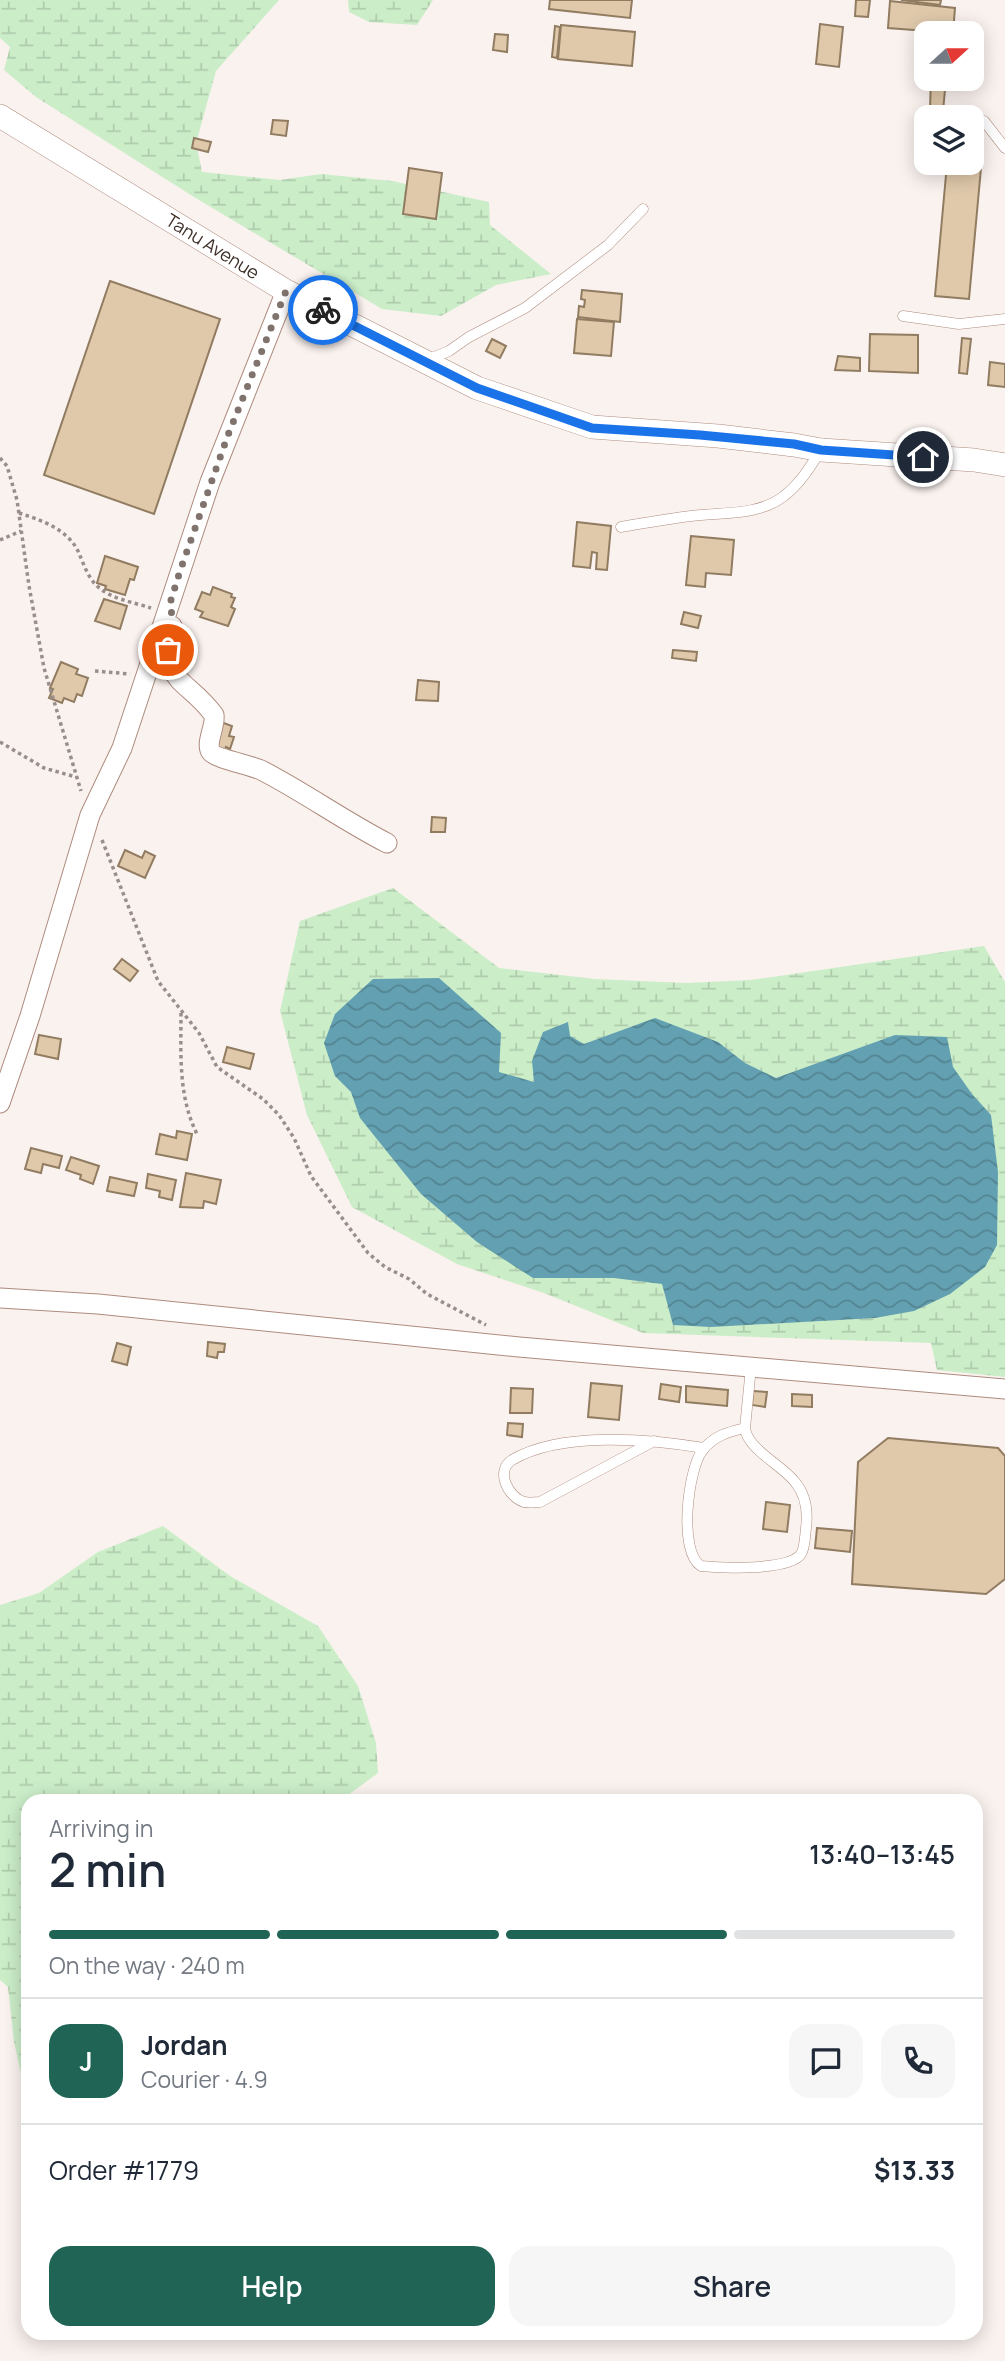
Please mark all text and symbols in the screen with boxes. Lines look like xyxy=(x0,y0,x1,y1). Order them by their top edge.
north arrow xyxy=(914,21,984,91)
map controls xyxy=(914,21,984,175)
button: layers xyxy=(914,105,984,175)
street label: Tanu Avenue xyxy=(162,208,264,284)
courier xyxy=(288,275,358,345)
icon: bike xyxy=(304,291,342,329)
pin xyxy=(893,427,953,487)
icon: home xyxy=(904,438,942,476)
pin xyxy=(138,620,198,680)
icon: bag xyxy=(149,631,187,669)
text: Arriving in xyxy=(49,1812,154,1844)
text: 13:40–13:45 xyxy=(809,1836,955,1872)
text: 2 min xyxy=(49,1838,166,1901)
text: On the way · 240 m xyxy=(49,1949,245,1981)
button: chat xyxy=(789,2024,863,2098)
button: phone xyxy=(881,2024,955,2098)
text: Jordan xyxy=(141,2027,227,2063)
text: J xyxy=(79,2043,93,2079)
text: Courier · 4.9 xyxy=(141,2063,268,2095)
text: Order #1779 xyxy=(49,2152,199,2188)
text: $13.33 xyxy=(874,2152,955,2188)
button: Help xyxy=(49,2246,495,2326)
button: Share xyxy=(509,2246,955,2326)

